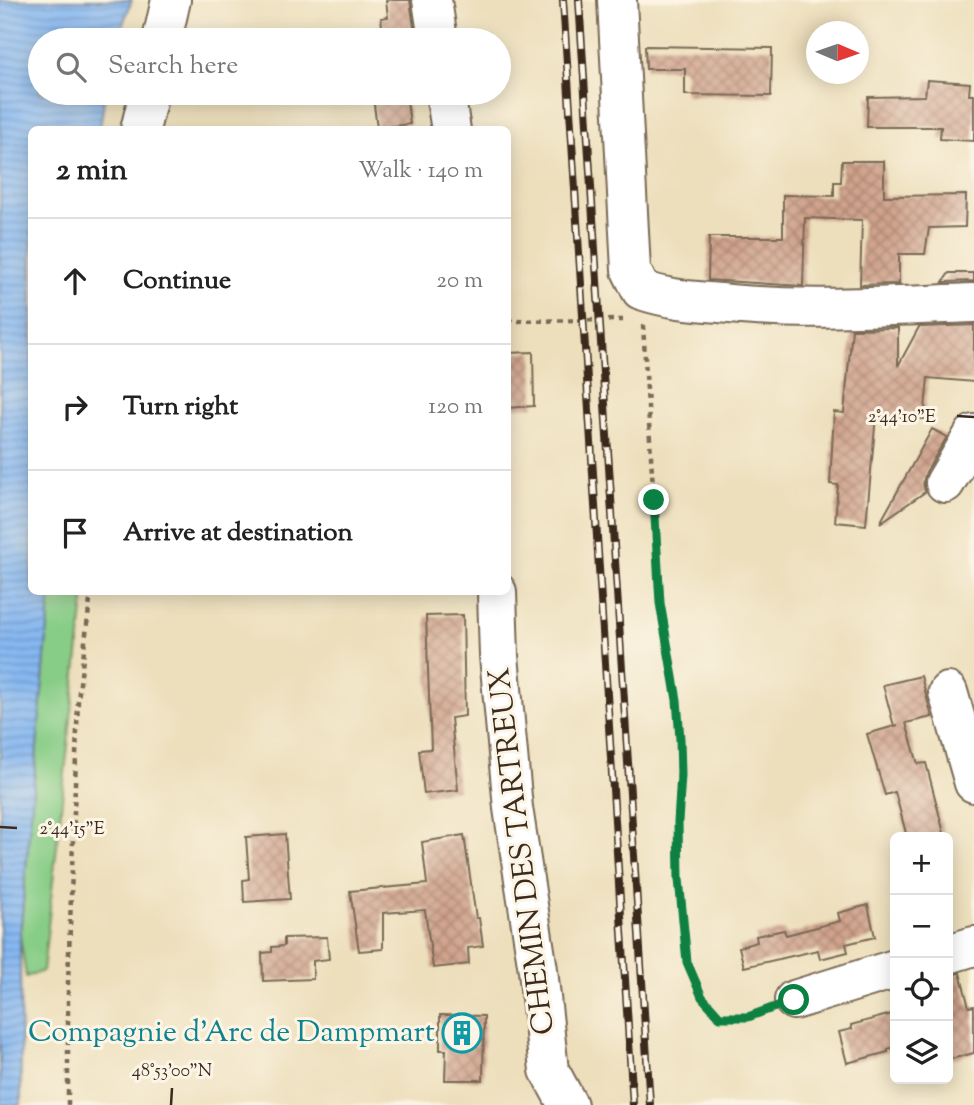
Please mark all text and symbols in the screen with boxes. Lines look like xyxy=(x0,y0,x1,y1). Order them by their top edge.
north arrow xyxy=(806,21,869,84)
search box xyxy=(28,28,511,105)
icon: search xyxy=(52,48,90,86)
text: Search here xyxy=(108,48,238,85)
text: 2 min xyxy=(56,150,128,193)
text: Walk · 140 m xyxy=(358,155,483,188)
icon: ahead xyxy=(56,262,94,300)
text: Continue xyxy=(123,263,231,300)
text: 20 m xyxy=(436,265,483,298)
icon: right xyxy=(56,388,94,426)
text: Turn right xyxy=(123,389,238,426)
text: 120 m xyxy=(428,391,483,424)
text: 2°44'10"E xyxy=(868,405,936,431)
route end xyxy=(638,484,669,515)
icon: arrive xyxy=(56,514,94,552)
text: Arrive at destination xyxy=(123,515,353,552)
street label: CHEMIN DES TARTREUX xyxy=(479,665,567,1037)
text: 2°44'15"E xyxy=(39,817,105,843)
map controls xyxy=(890,832,953,1084)
button: + xyxy=(890,832,953,895)
button: − xyxy=(890,895,953,958)
button: locate xyxy=(890,958,953,1021)
route start xyxy=(778,984,809,1015)
place label: Compagnie d'Arc de Dampmart xyxy=(28,1012,435,1055)
building icon: Compagnie d'Arc de Dampmart xyxy=(441,1012,483,1054)
button: layers xyxy=(890,1021,953,1084)
text: 48°53'00"N xyxy=(132,1059,212,1085)

